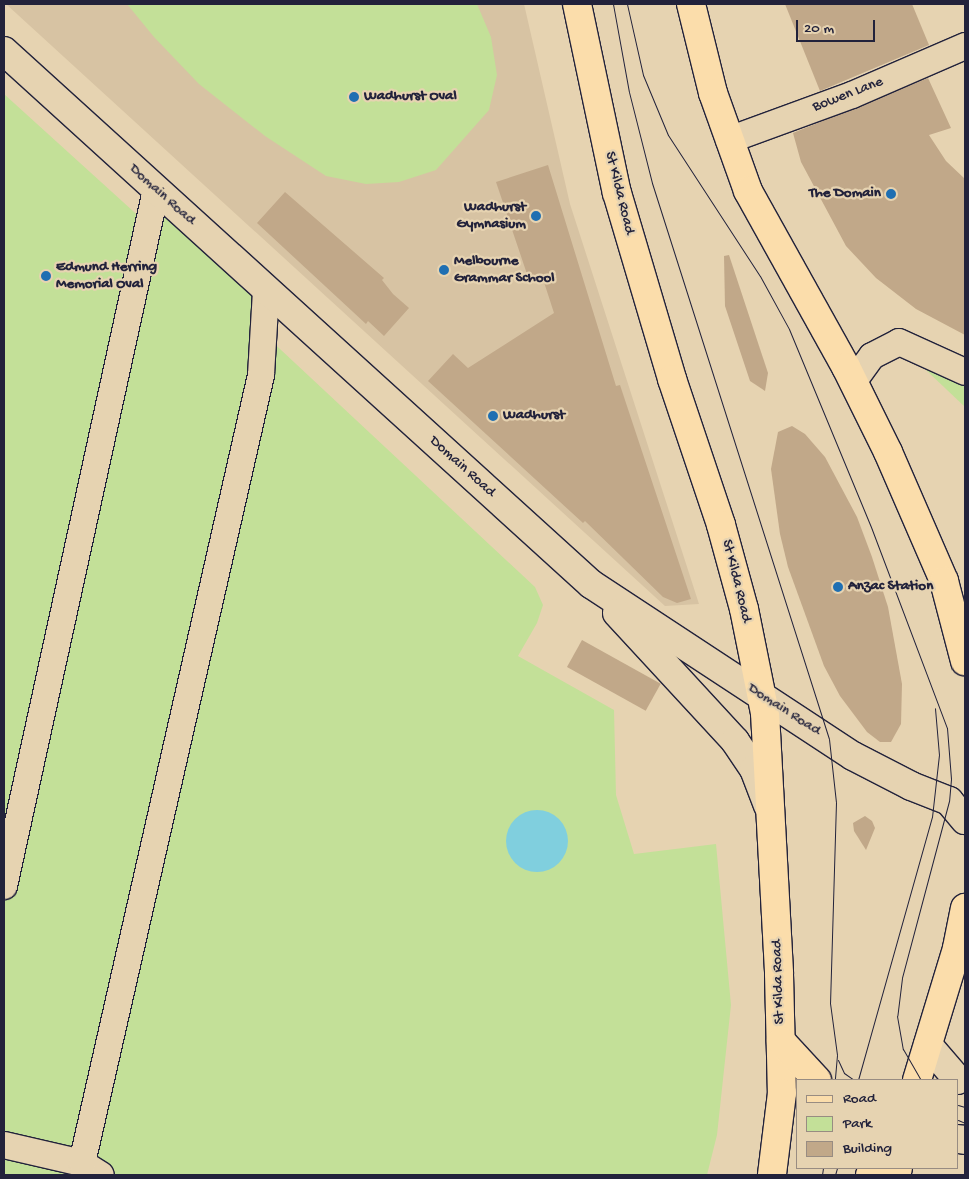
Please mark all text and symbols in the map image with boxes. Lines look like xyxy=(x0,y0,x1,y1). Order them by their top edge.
scale bar xyxy=(799,10,878,42)
text: 20 m xyxy=(804,20,834,38)
street label: Bowen Lane xyxy=(810,73,886,117)
place label: Wadhurst Oval xyxy=(364,88,457,106)
marker: Wadhurst Oval xyxy=(348,91,360,103)
street label: St Kilda Road xyxy=(600,150,638,236)
street label: Domain Road xyxy=(125,160,199,230)
place label: The Domain xyxy=(809,185,881,203)
marker: The Domain xyxy=(885,188,897,200)
place label: Wadhurst Gymnasium xyxy=(457,198,526,233)
marker: Wadhurst Gymnasium xyxy=(530,210,542,222)
place label: Melbourne Grammar School xyxy=(454,252,555,287)
place label: Edmund Herring Memorial Oval xyxy=(56,258,157,293)
marker: Melbourne Grammar School xyxy=(438,264,450,276)
marker: Edmund Herring Memorial Oval xyxy=(40,270,52,282)
place label: Wadhurst xyxy=(503,407,565,425)
marker: Wadhurst xyxy=(487,410,499,422)
street label: Domain Road xyxy=(425,432,499,502)
street label: St Kilda Road xyxy=(717,538,755,624)
place label: Anzac Station xyxy=(848,578,933,596)
marker: Anzac Station xyxy=(832,581,844,593)
street label: Domain Road xyxy=(744,680,824,740)
street label: St Kilda Road xyxy=(769,939,789,1025)
legend xyxy=(796,1079,959,1169)
text: Road xyxy=(843,1090,876,1108)
text: Park xyxy=(843,1115,872,1133)
text: Building xyxy=(843,1140,892,1158)

